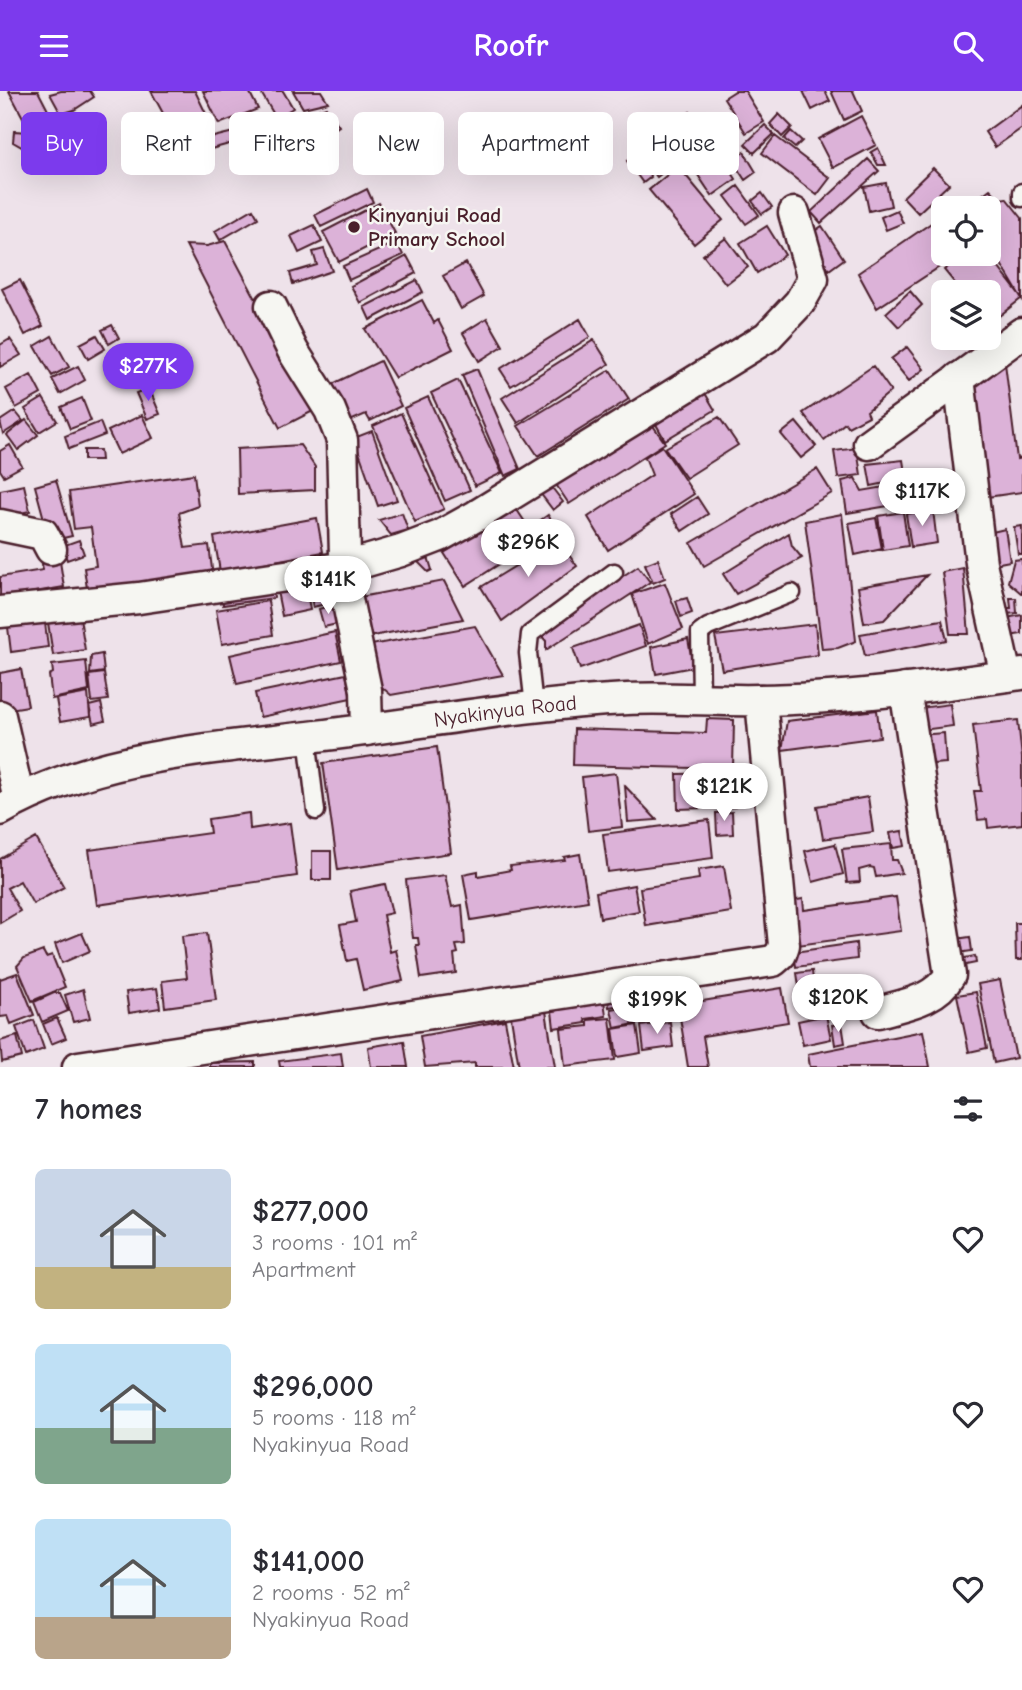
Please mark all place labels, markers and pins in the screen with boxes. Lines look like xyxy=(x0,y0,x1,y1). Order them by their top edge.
place label: Kinyanjui Road Primary School xyxy=(368,203,505,251)
marker: Kinyanjui Road Primary School xyxy=(346,219,362,235)
pin: $277K xyxy=(99,343,197,403)
pin: $117K xyxy=(873,469,971,528)
pin: $296K xyxy=(479,519,577,579)
pin: $141K xyxy=(279,557,377,616)
pin: $121K xyxy=(675,763,773,823)
pin: $120K xyxy=(789,975,887,1034)
pin: $199K xyxy=(608,977,706,1036)

